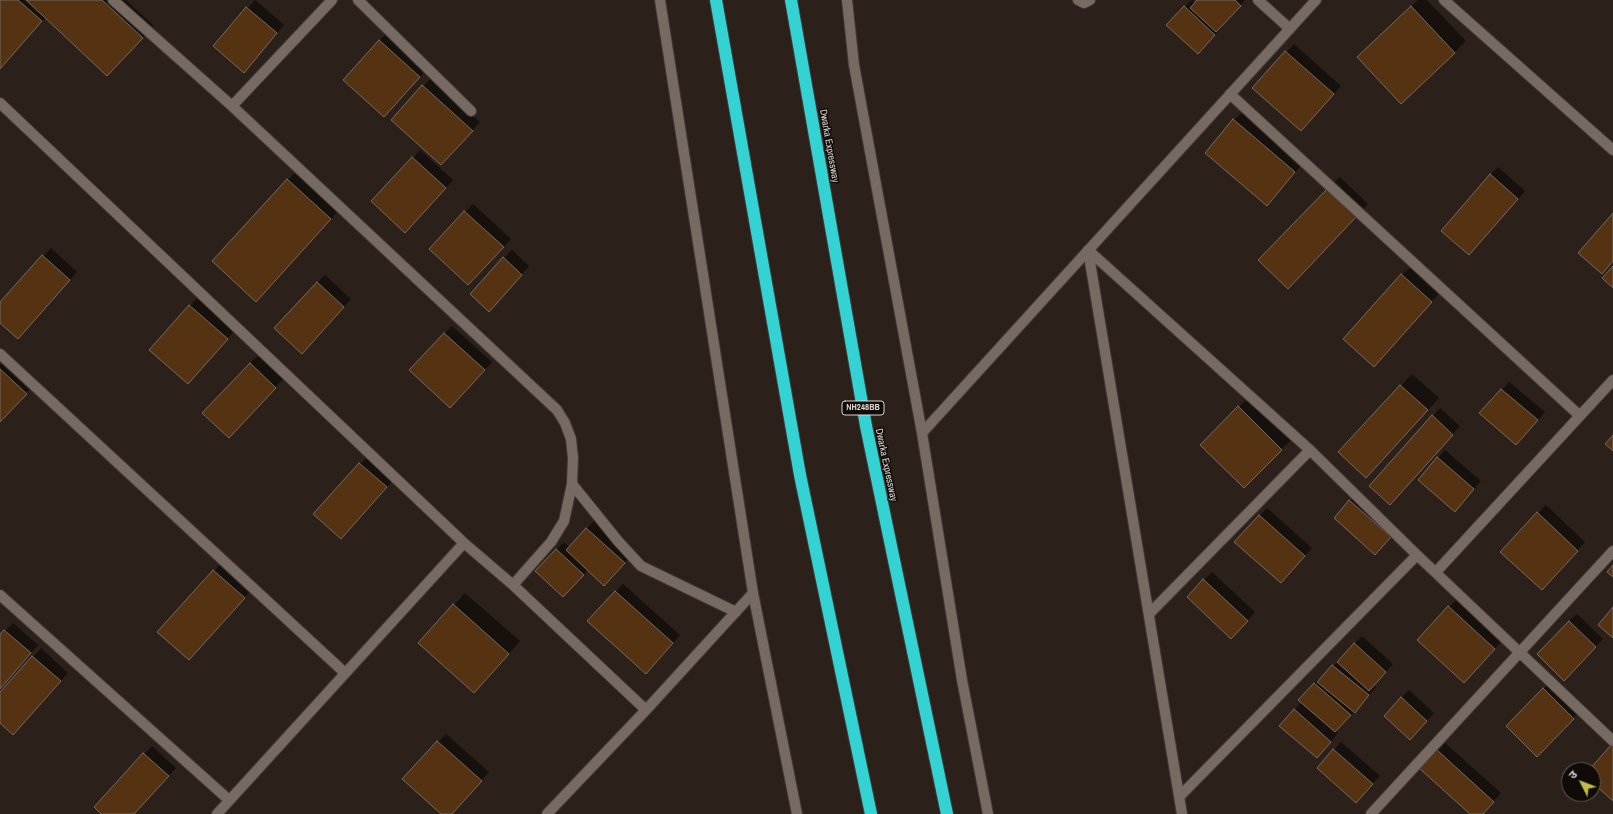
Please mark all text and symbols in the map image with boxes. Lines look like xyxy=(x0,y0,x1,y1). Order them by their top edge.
street label: Dwarka Expressway xyxy=(817,108,841,184)
road number: NH248BB xyxy=(842,401,884,415)
street label: Dwarka Expressway xyxy=(872,427,900,503)
north arrow xyxy=(1561,762,1601,802)
text: उ xyxy=(1565,768,1580,782)

